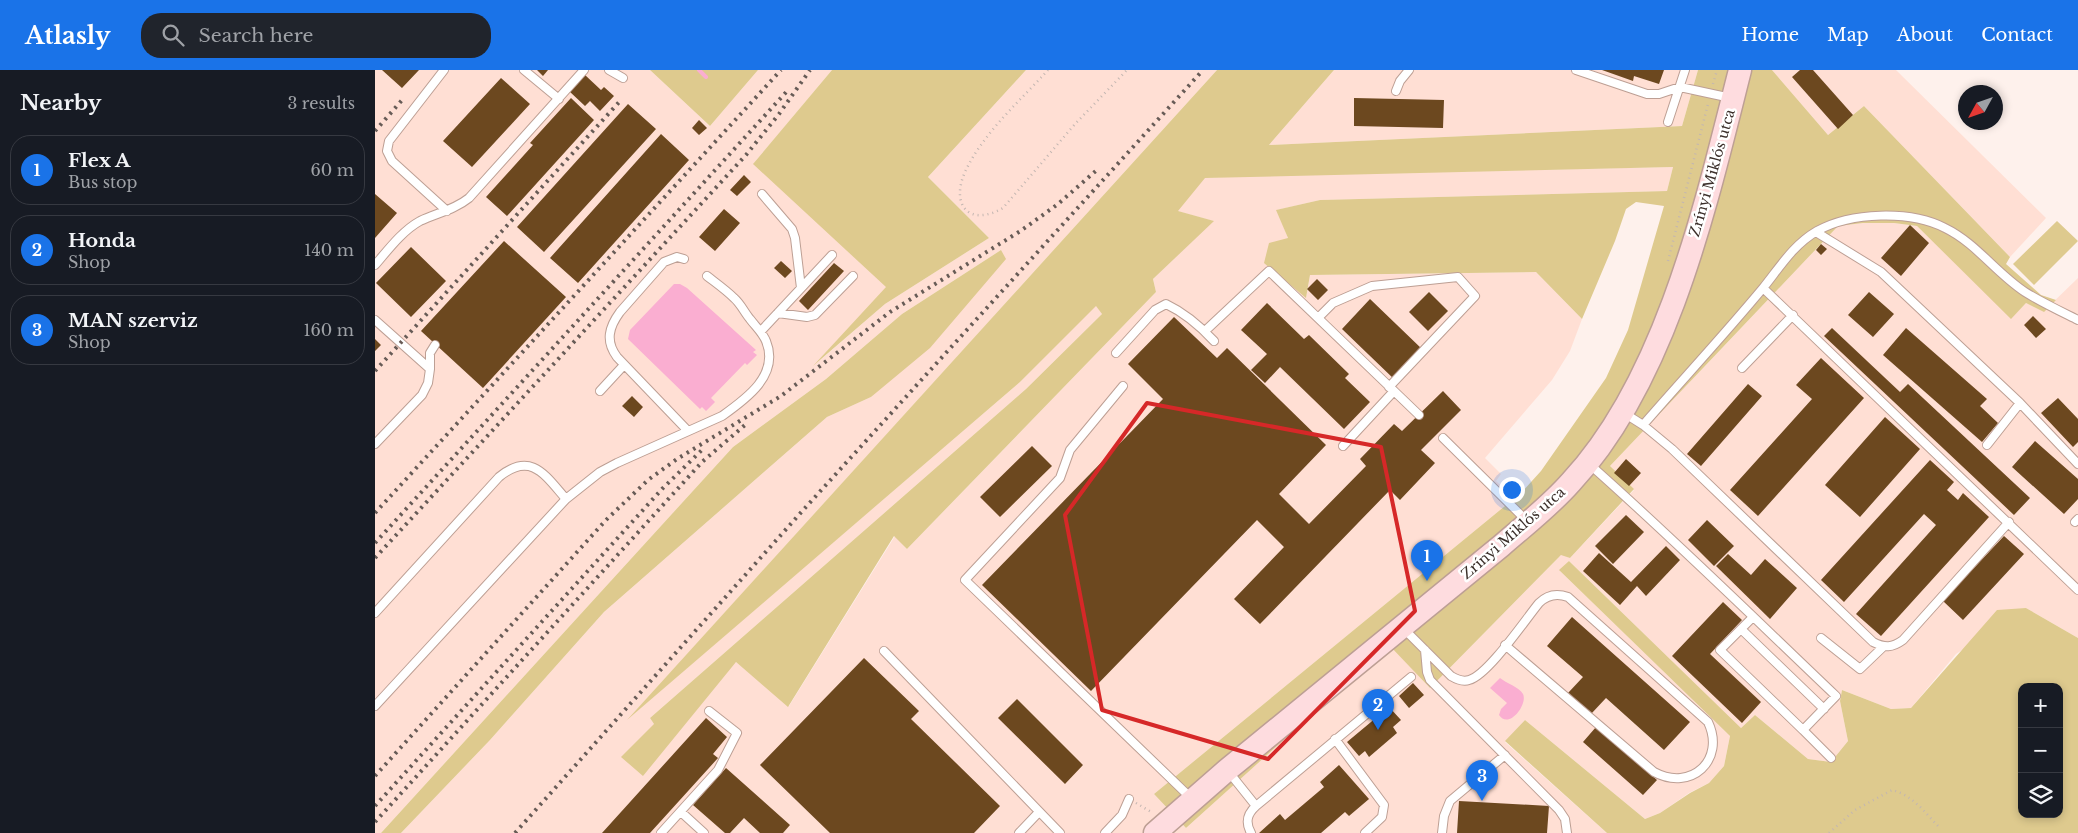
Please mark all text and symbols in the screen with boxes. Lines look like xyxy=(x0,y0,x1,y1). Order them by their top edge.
search box xyxy=(141,13,491,58)
text: Atlasly xyxy=(25,21,111,50)
icon: search xyxy=(159,21,187,49)
text: Search here xyxy=(199,24,314,47)
text: Home xyxy=(1741,24,1799,46)
text: Map xyxy=(1827,24,1869,46)
text: About xyxy=(1897,24,1953,46)
text: Contact xyxy=(1981,24,2053,46)
north arrow xyxy=(1958,85,2003,130)
text: Nearby xyxy=(20,90,101,116)
text: 3 results xyxy=(287,93,355,113)
street label: Zrínyi Miklós utca xyxy=(1685,107,1739,239)
text: Flex A xyxy=(68,149,131,172)
text: 1 xyxy=(34,160,40,180)
text: 60 m xyxy=(311,160,354,180)
text: Bus stop xyxy=(68,172,137,192)
text: Honda xyxy=(68,229,136,252)
text: 2 xyxy=(32,240,42,260)
text: 140 m xyxy=(304,240,354,260)
text: Shop xyxy=(68,252,111,272)
text: MAN szerviz xyxy=(68,309,198,332)
text: 3 xyxy=(32,320,42,340)
text: 160 m xyxy=(303,320,354,340)
text: Shop xyxy=(68,332,111,352)
your location xyxy=(1499,477,1525,503)
street label: Zrínyi Miklós utca xyxy=(1457,483,1569,583)
pin: 1 xyxy=(1411,540,1443,581)
map controls xyxy=(2018,683,2063,818)
button: + xyxy=(2018,683,2063,728)
pin: 2 xyxy=(1362,689,1394,730)
button: − xyxy=(2018,728,2063,773)
pin: 3 xyxy=(1466,760,1498,801)
button: layers xyxy=(2018,773,2063,818)

